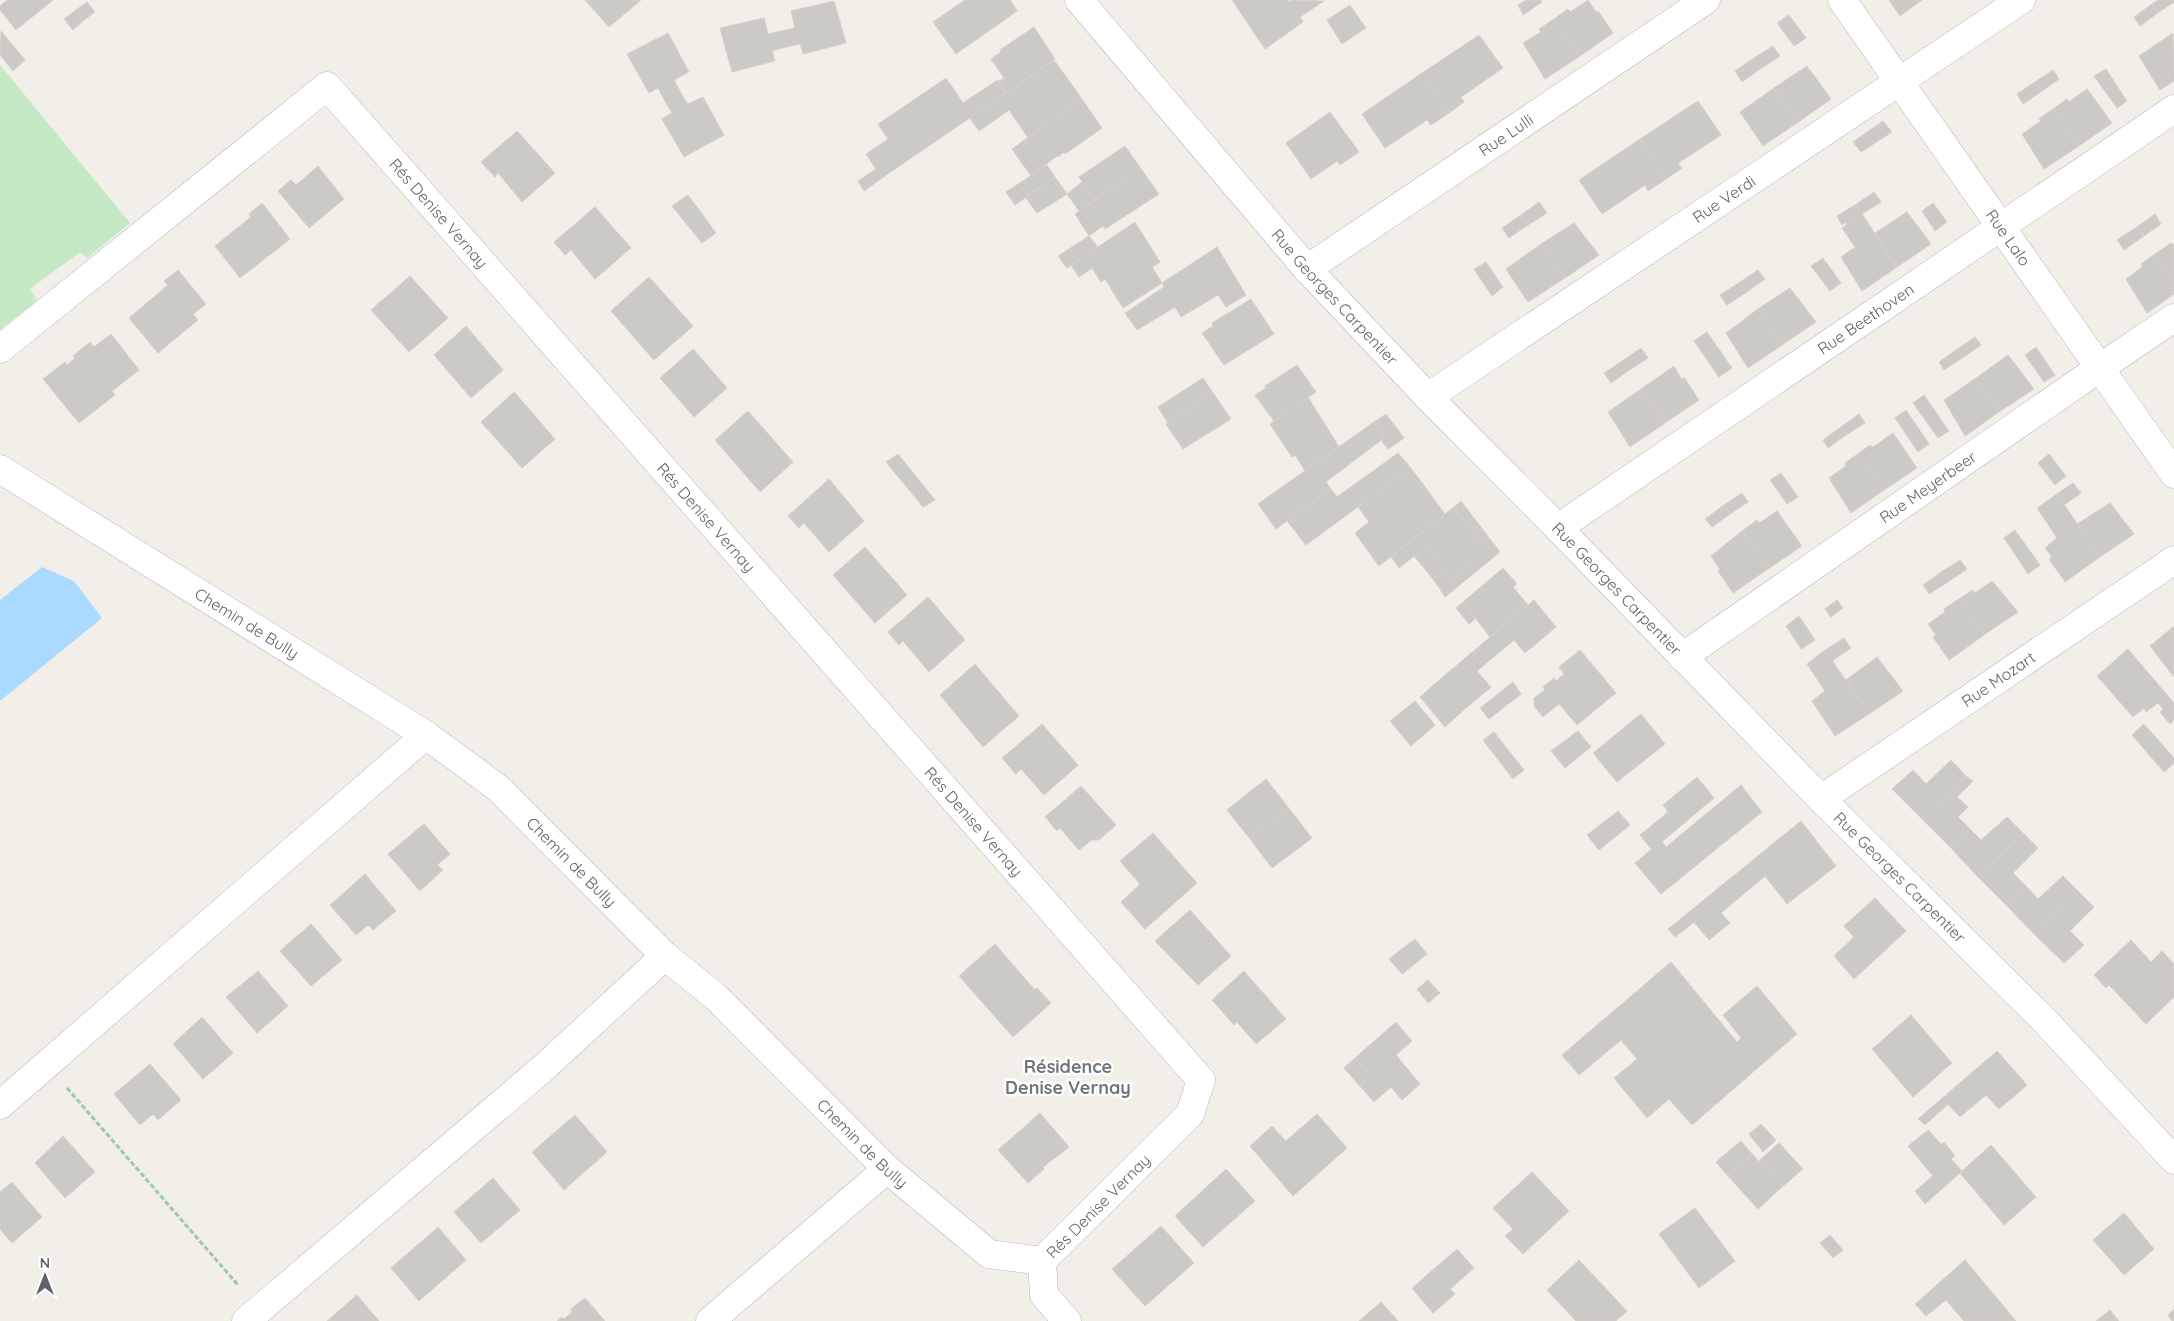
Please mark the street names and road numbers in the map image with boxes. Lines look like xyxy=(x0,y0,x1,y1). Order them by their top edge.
street label: Rue Lulli xyxy=(1475,109,1537,160)
street label: Rés Denise Vernay xyxy=(385,154,492,272)
street label: Rue Verdi xyxy=(1689,171,1759,227)
street label: Rue Lalo xyxy=(1982,205,2035,270)
street label: Rue Georges Carpentier xyxy=(1267,225,1402,369)
street label: Rue Beethoven xyxy=(1813,279,1918,359)
street label: Rue Meyerbeer xyxy=(1875,446,1980,527)
street label: Rés Denise Vernay xyxy=(653,458,760,576)
street label: Rue Georges Carpentier xyxy=(1548,518,1686,660)
street label: Chemin de Bully xyxy=(191,583,303,663)
street label: Rue Mozart xyxy=(1957,647,2039,711)
street label: Rés Denise Vernay xyxy=(920,763,1027,880)
street label: Rue Georges Carpentier xyxy=(1830,807,1970,947)
street label: Chemin de Bully xyxy=(522,813,621,911)
street label: Chemin de Bully xyxy=(813,1095,912,1192)
street label: Rés Denise Vernay xyxy=(1042,1150,1154,1262)

